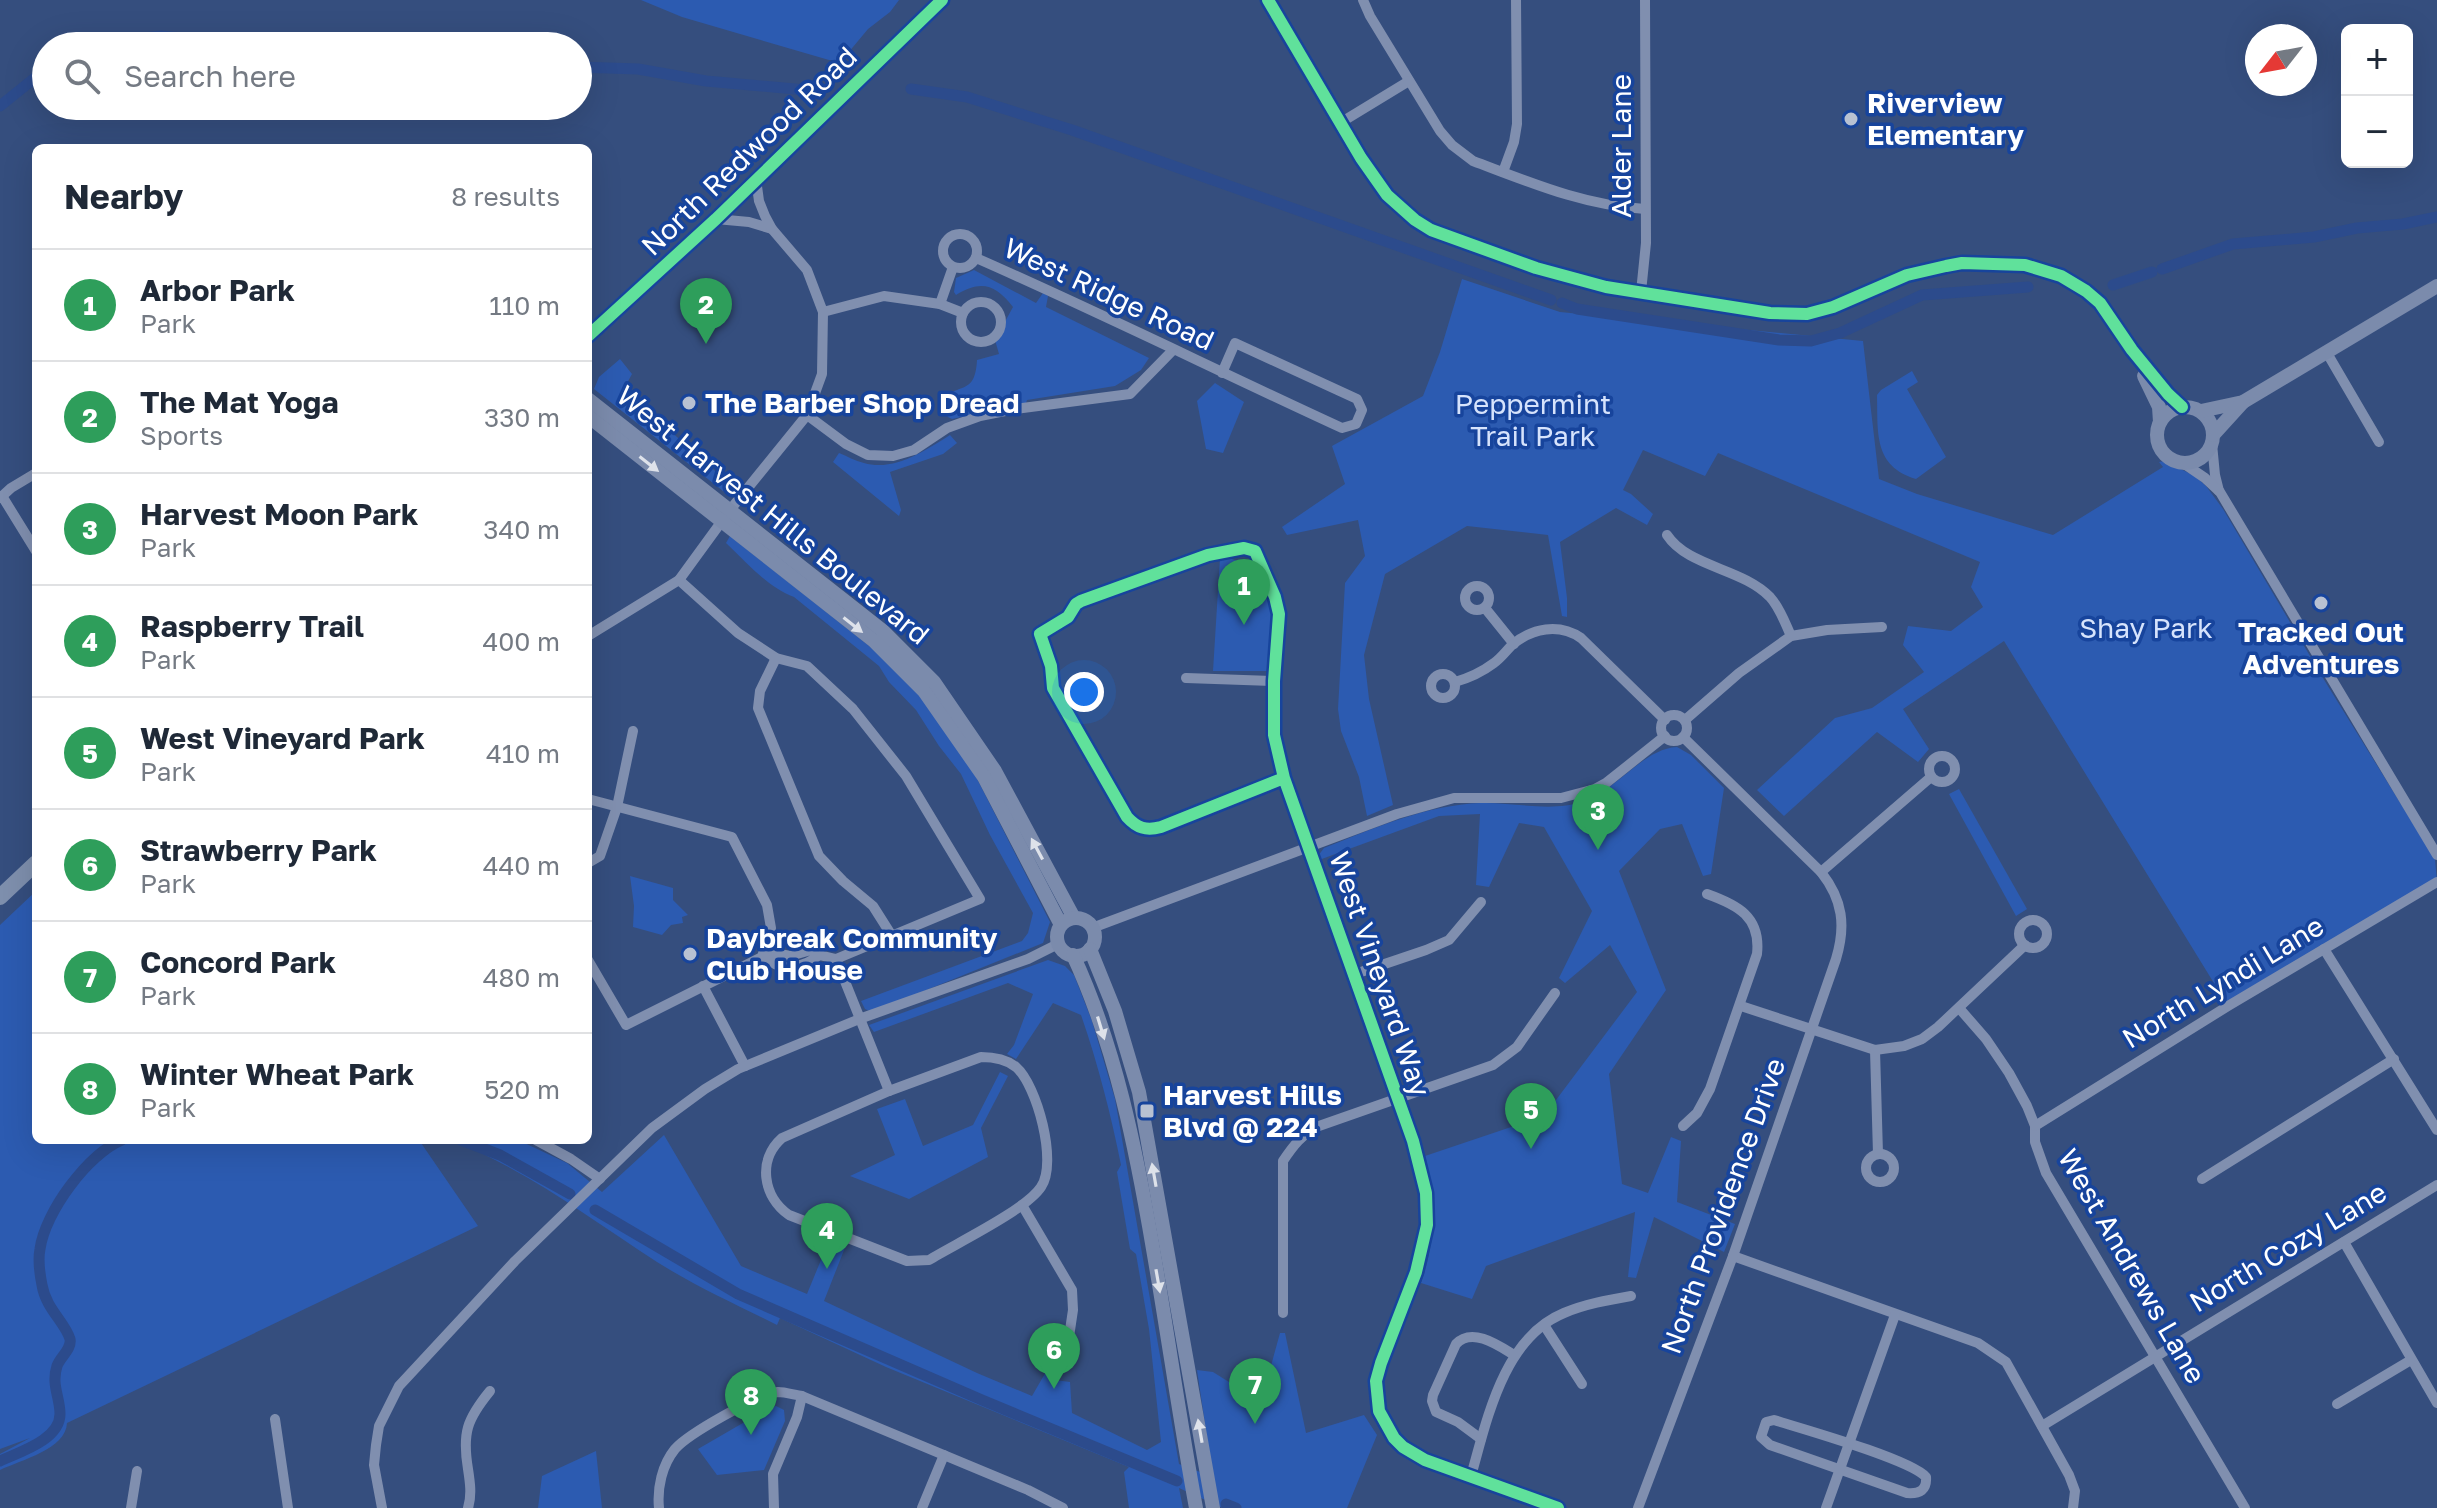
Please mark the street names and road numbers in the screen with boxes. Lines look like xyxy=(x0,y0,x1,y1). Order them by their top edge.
street label: North Redwood Road xyxy=(634,39,863,262)
street label: Alder Lane xyxy=(1604,74,1637,218)
street label: West Ridge Road xyxy=(999,230,1219,357)
street label: West Harvest Hills Boulevard xyxy=(611,378,936,651)
street label: West Vineyard Way xyxy=(1323,847,1438,1101)
street label: North Lyndi Lane xyxy=(2116,908,2329,1055)
street label: North Providence Drive xyxy=(1654,1054,1791,1358)
street label: West Andrews Lane xyxy=(2052,1143,2213,1389)
street label: North Cozy Lane xyxy=(2183,1175,2392,1318)

